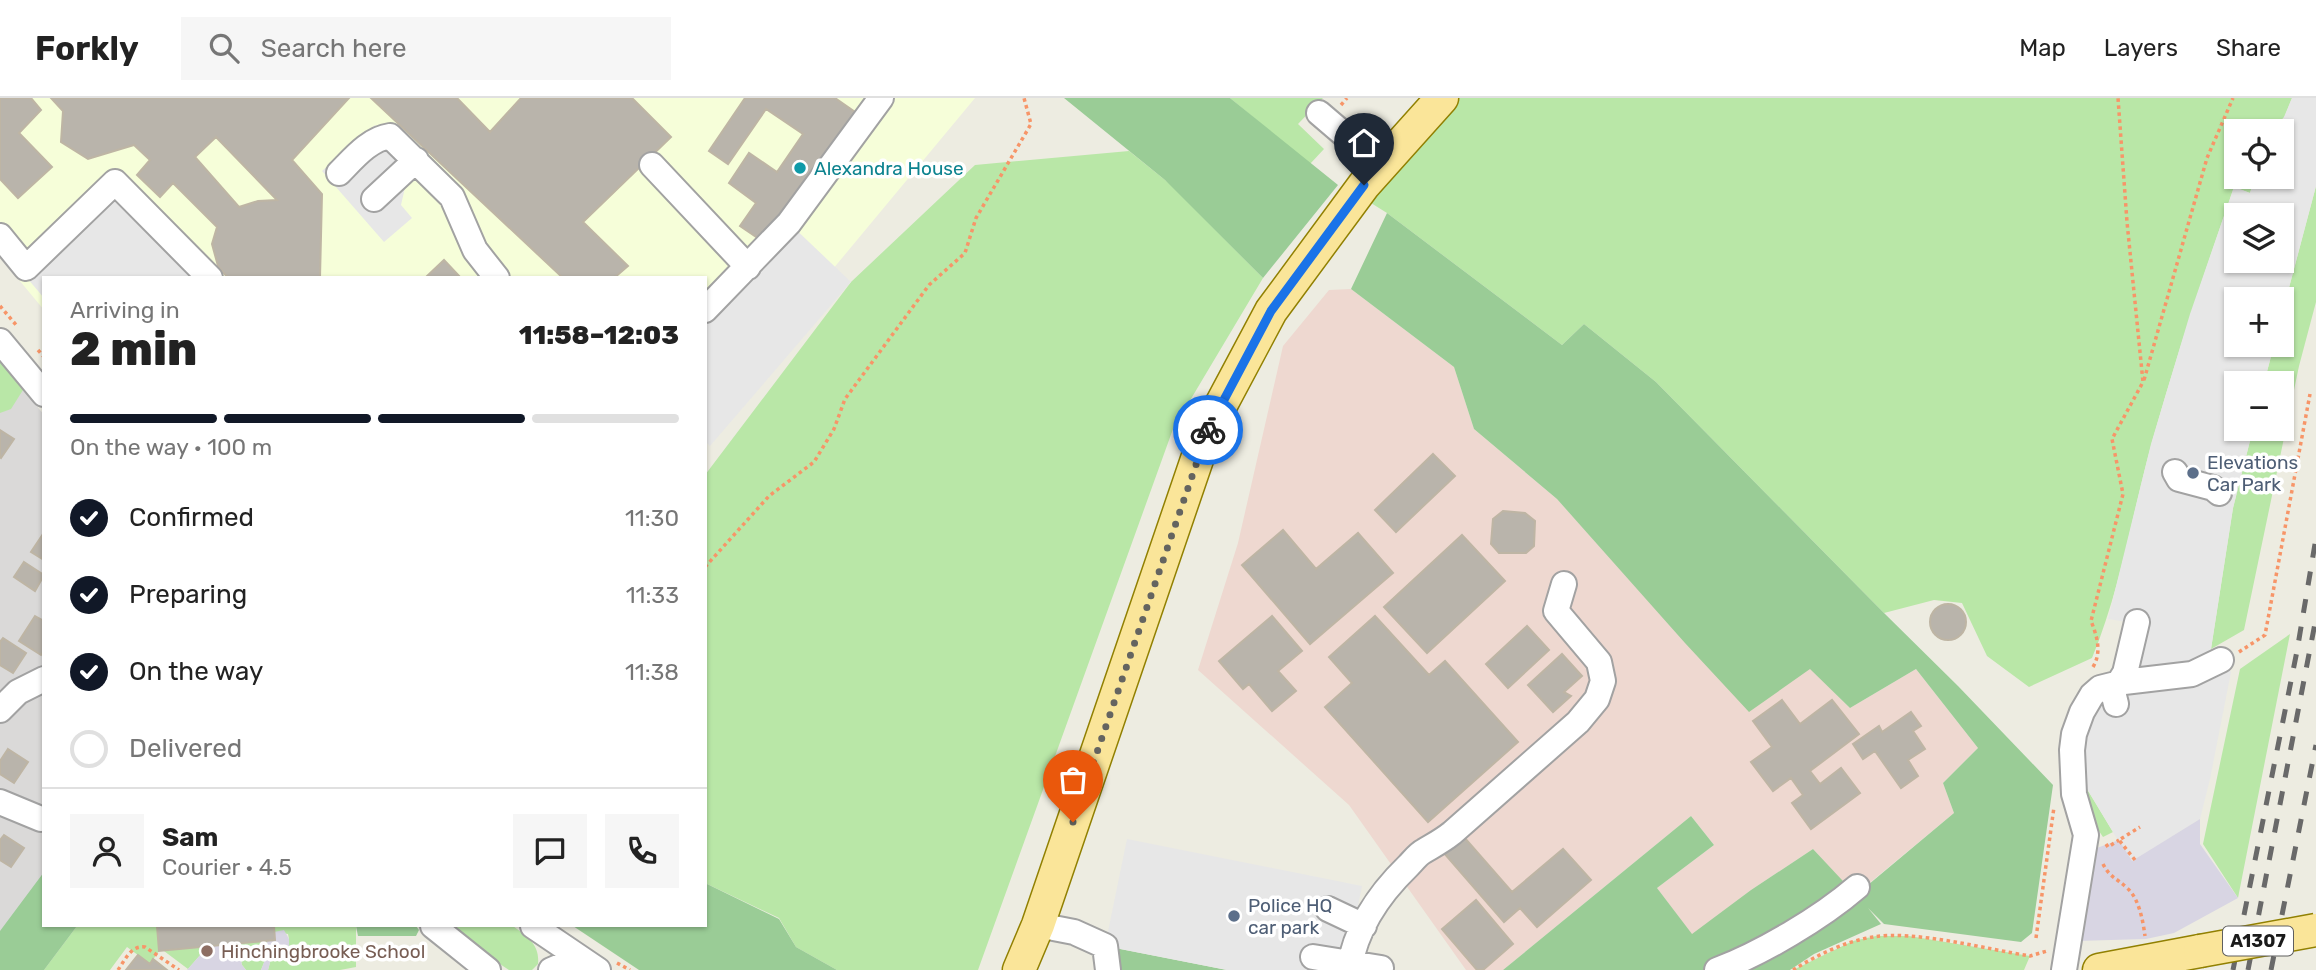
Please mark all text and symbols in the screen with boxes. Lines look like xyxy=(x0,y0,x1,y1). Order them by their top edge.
search box xyxy=(181,17,671,80)
text: Forkly xyxy=(35,29,139,68)
icon: search xyxy=(205,29,243,67)
text: Search here xyxy=(261,33,407,64)
text: Map xyxy=(2019,34,2066,62)
text: Layers xyxy=(2104,34,2178,62)
text: Share xyxy=(2216,34,2281,62)
pin xyxy=(1334,113,1394,185)
map controls xyxy=(2224,119,2294,441)
button: locate xyxy=(2224,119,2294,189)
icon: home xyxy=(1345,124,1383,162)
place label: Alexandra House xyxy=(814,157,964,180)
marker: Alexandra House xyxy=(792,160,808,176)
button: layers xyxy=(2224,203,2294,273)
button: + xyxy=(2224,287,2294,357)
text: Arriving in xyxy=(70,296,180,324)
text: 11:58–12:03 xyxy=(519,320,679,351)
text: 2 min xyxy=(70,322,197,377)
button: − xyxy=(2224,371,2294,441)
courier xyxy=(1173,395,1243,465)
icon: bike xyxy=(1189,411,1227,449)
text: On the way · 100 m xyxy=(70,433,272,461)
place label: Elevations Car Park xyxy=(2207,451,2298,496)
marker: Elevations Car Park xyxy=(2185,465,2201,481)
icon: check xyxy=(70,499,108,537)
text: Confirmed xyxy=(129,502,254,533)
text: 11:30 xyxy=(625,504,679,532)
icon: check xyxy=(70,576,108,614)
text: Preparing xyxy=(129,579,247,610)
text: 11:33 xyxy=(626,581,679,609)
icon: check xyxy=(70,653,108,691)
text: On the way xyxy=(129,656,263,687)
text: 11:38 xyxy=(625,658,679,686)
text: Delivered xyxy=(129,733,242,764)
pin xyxy=(1043,750,1103,822)
icon: bag xyxy=(1054,761,1092,799)
button: person xyxy=(70,814,144,888)
button: chat xyxy=(513,814,587,888)
button: phone xyxy=(605,814,679,888)
text: Sam xyxy=(162,822,218,853)
text: Courier · 4.5 xyxy=(162,853,292,881)
place label: Police HQ car park xyxy=(1248,894,1332,939)
marker: Police HQ car park xyxy=(1226,908,1242,924)
road number: A1307 xyxy=(2223,926,2293,956)
place label: Hinchingbrooke School xyxy=(221,940,425,963)
marker: Hinchingbrooke School xyxy=(199,943,215,959)

